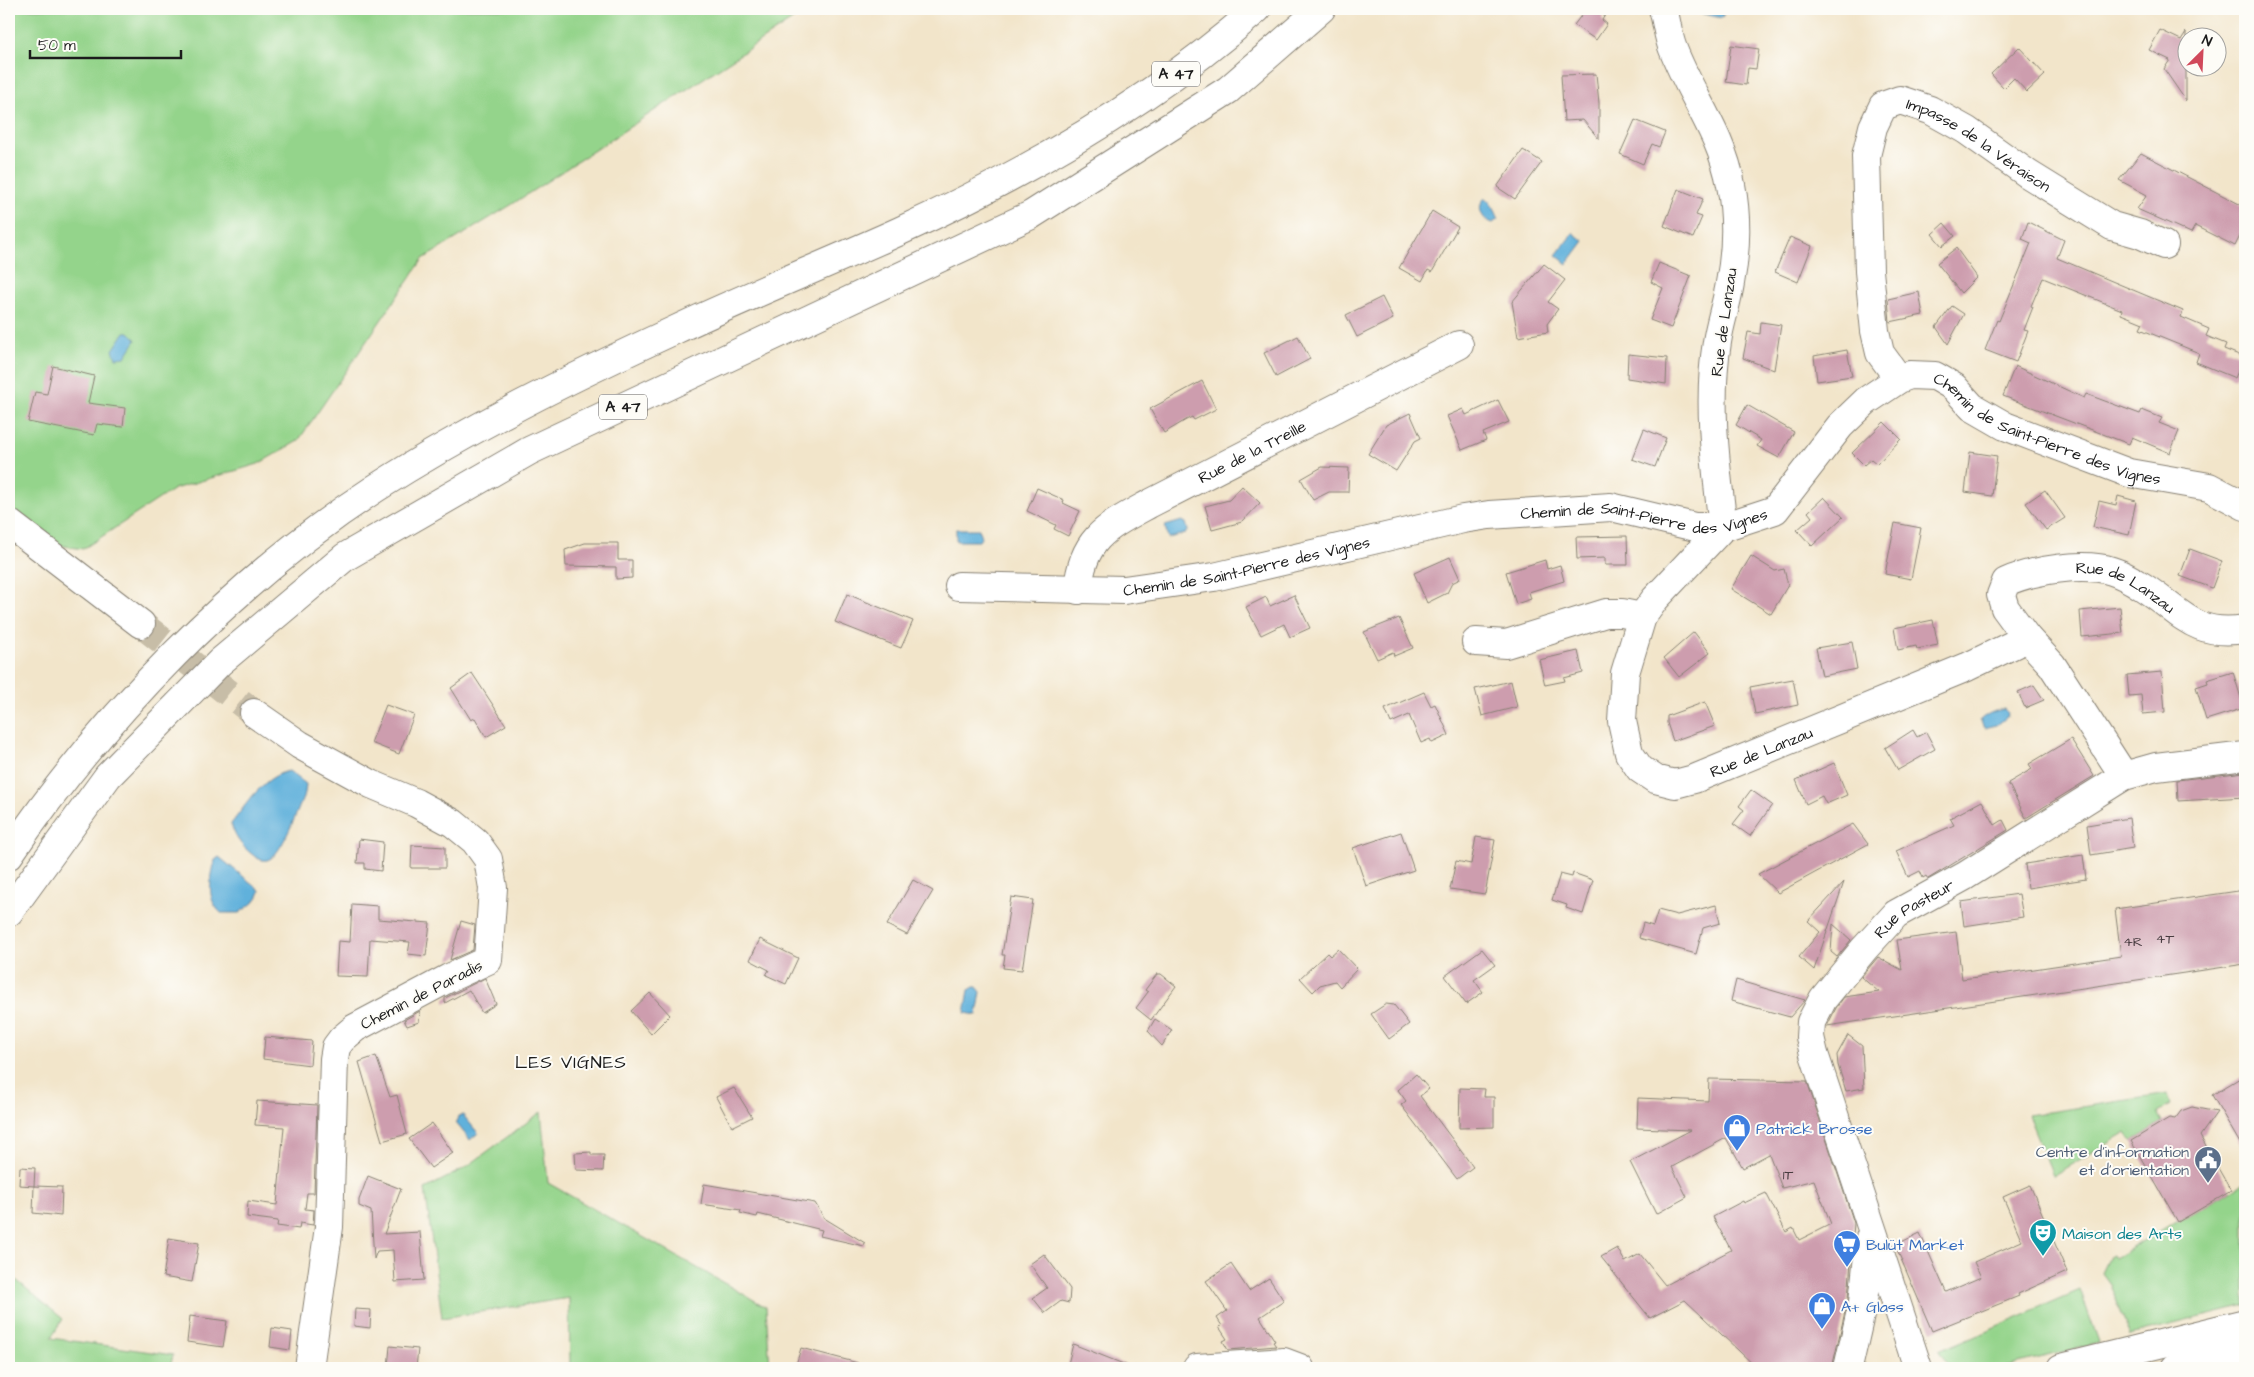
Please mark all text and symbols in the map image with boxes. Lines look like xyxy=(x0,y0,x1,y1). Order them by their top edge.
scale bar xyxy=(30,28,181,60)
north arrow xyxy=(2176,28,2226,78)
text: N xyxy=(2199,30,2215,52)
text: 50 m xyxy=(38,35,76,56)
road number: A 47 xyxy=(1152,62,1200,86)
street label: Impasse de la Véraison xyxy=(1903,93,2055,197)
street label: Rue de Lanzau xyxy=(1705,267,1742,378)
street label: Chemin de Saint-Pierre des Vignes xyxy=(1929,368,2162,490)
road number: A 47 xyxy=(599,394,647,420)
street label: Rue de la Treille xyxy=(1194,415,1310,489)
street label: Chemin de Saint-Pierre des Vignes xyxy=(1520,497,1771,539)
street label: Chemin de Saint-Pierre des Vignes xyxy=(1122,531,1372,602)
street label: Rue de Lanzau xyxy=(2076,557,2180,619)
street label: Rue de Lanzau xyxy=(1707,722,1816,783)
street label: Rue Pasteur xyxy=(1869,874,1958,943)
house number: 4T xyxy=(2156,929,2174,949)
house number: 4R xyxy=(2123,932,2143,952)
street label: Chemin de Paradis xyxy=(357,955,486,1035)
district label: LES VIGNES xyxy=(515,1050,627,1075)
shop icon: Patrick Brosse xyxy=(1722,1113,1752,1152)
place label: Patrick Brosse xyxy=(1756,1118,1873,1140)
place label: Centre d'information et d'orientation xyxy=(2036,1141,2189,1181)
public building icon: Centre d'information et d'orientation xyxy=(2193,1145,2223,1184)
house number: 1T xyxy=(1783,1165,1794,1185)
theatre icon: Maison des Arts xyxy=(2028,1218,2058,1257)
place label: Maison des Arts xyxy=(2062,1223,2182,1245)
supermarket icon: Bulüt Market xyxy=(1832,1229,1862,1268)
place label: Bulüt Market xyxy=(1866,1234,1965,1256)
shop icon: A+ Glass xyxy=(1807,1291,1837,1330)
place label: A+ Glass xyxy=(1841,1296,1904,1318)

